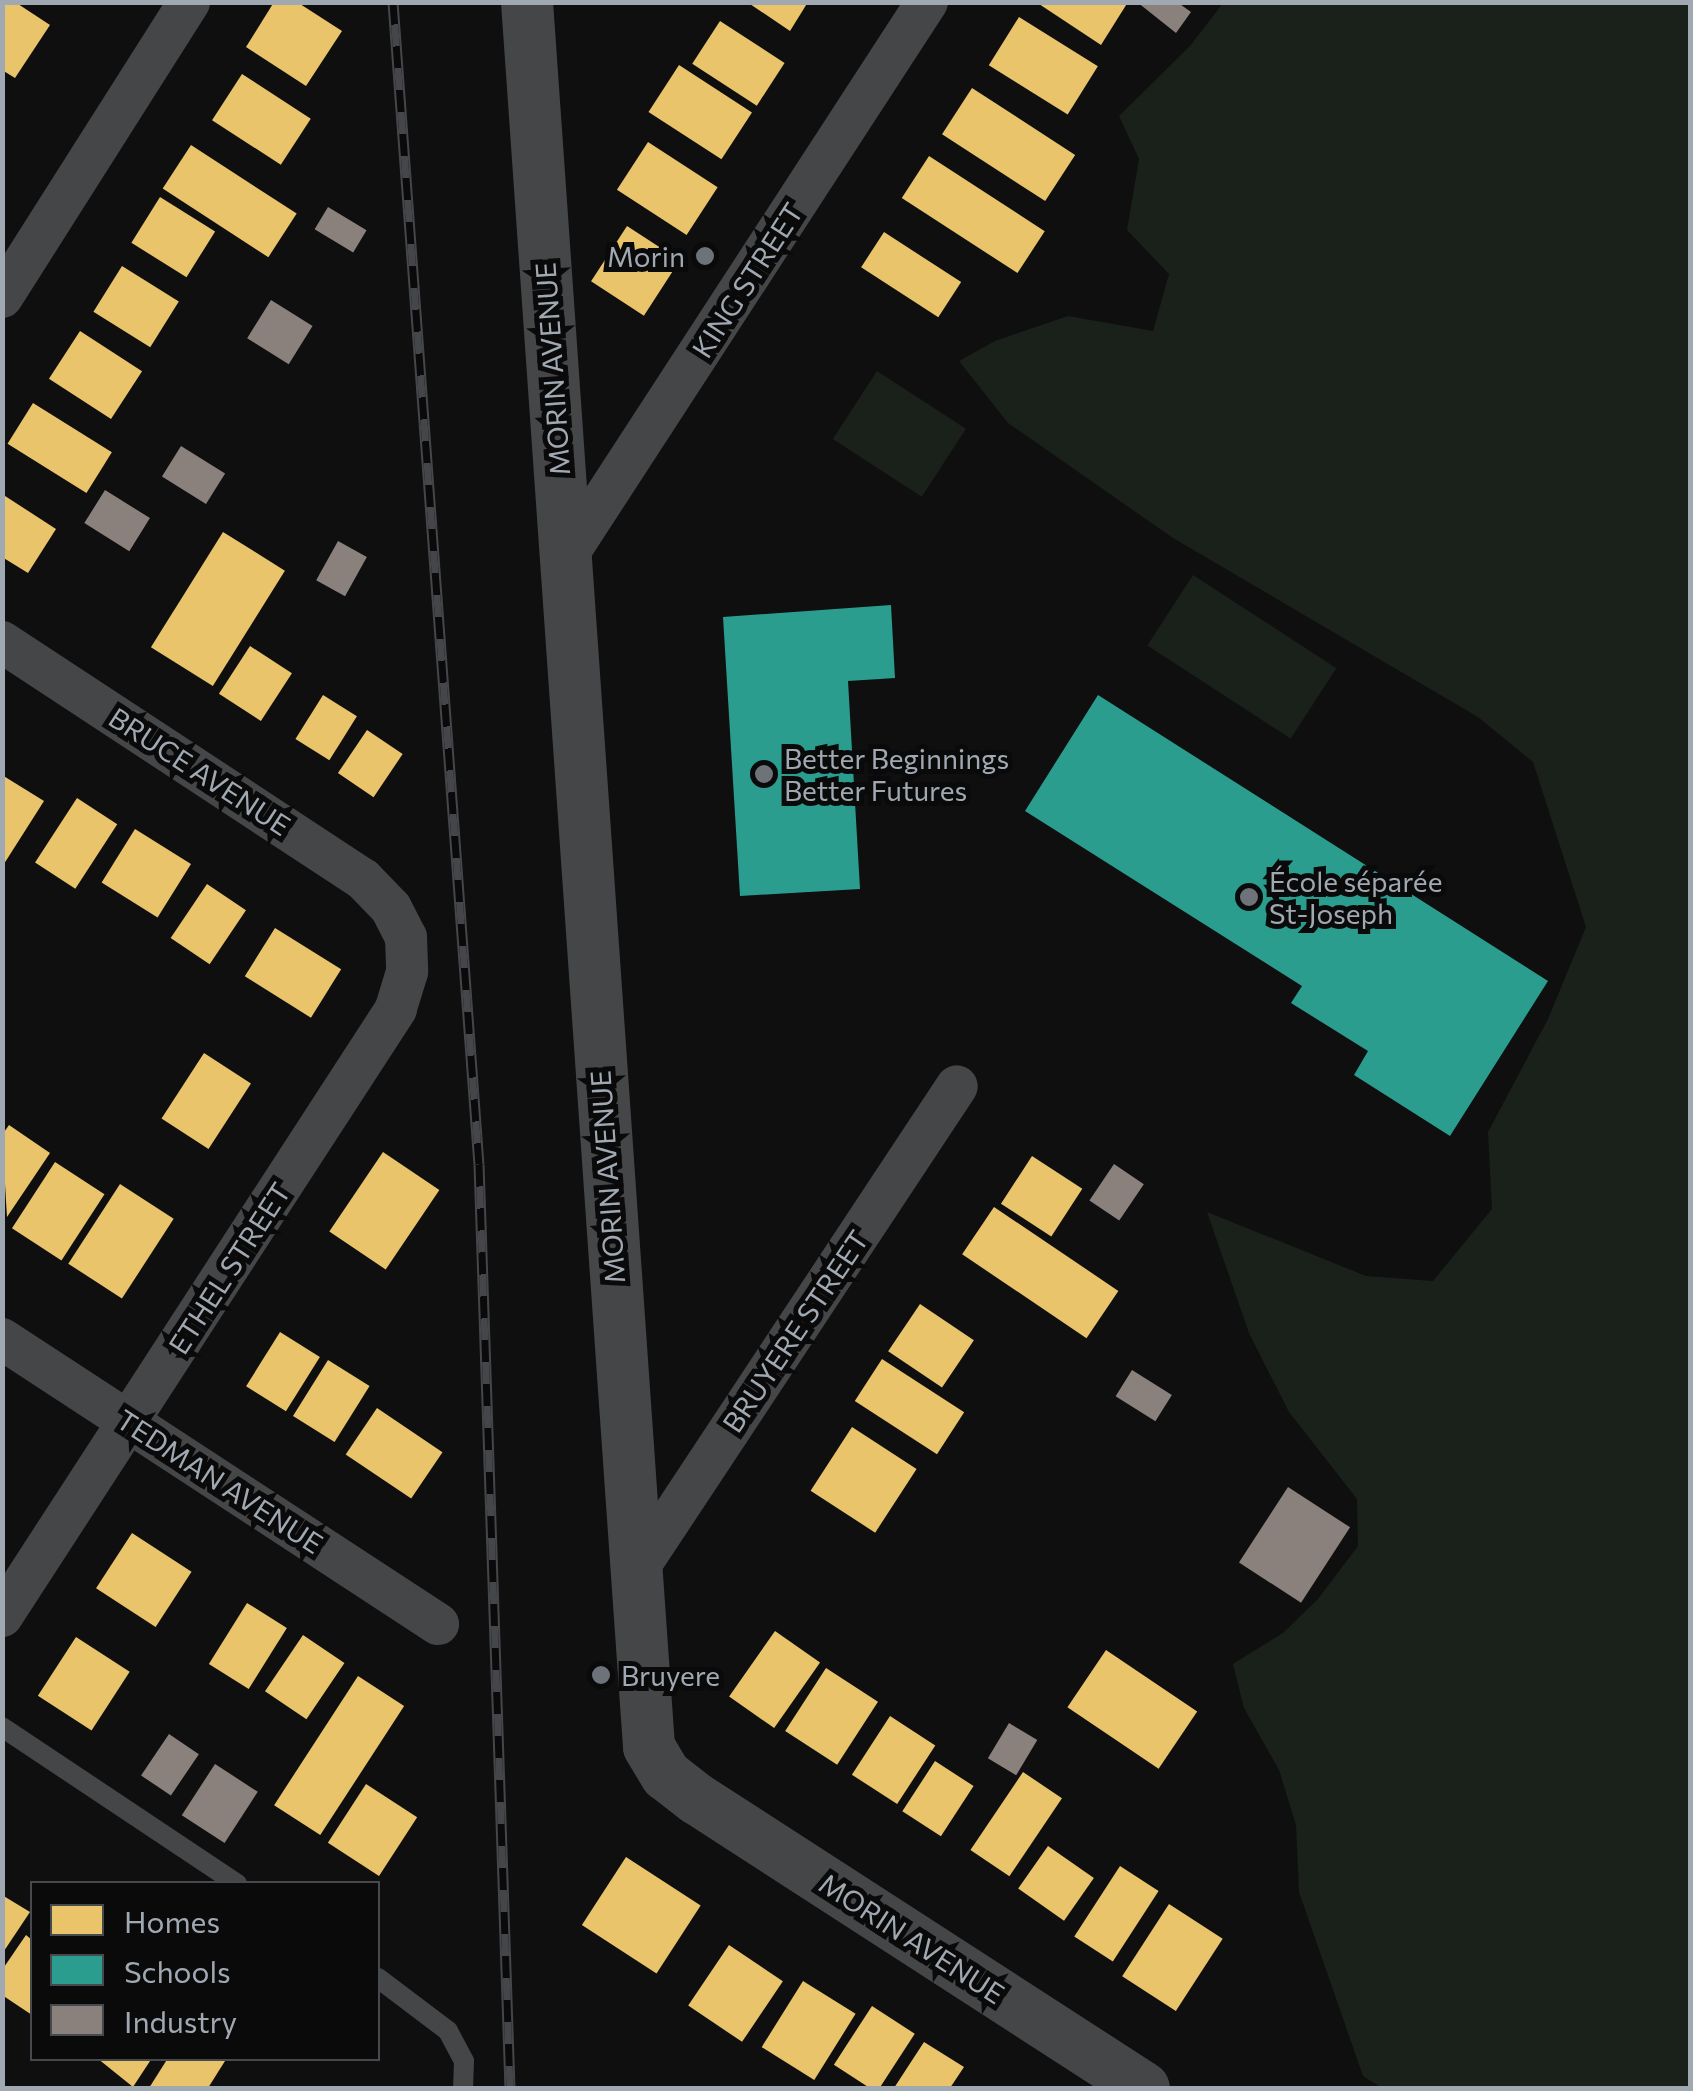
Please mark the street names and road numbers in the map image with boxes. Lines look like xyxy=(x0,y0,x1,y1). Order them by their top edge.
street label: KING STREET xyxy=(685,196,809,364)
street label: MORIN AVENUE xyxy=(528,261,576,477)
street label: BRUCE AVENUE xyxy=(103,700,297,842)
street label: MORIN AVENUE xyxy=(583,1069,631,1285)
street label: ETHEL STREET xyxy=(161,1176,297,1360)
street label: BRUYERE STREET xyxy=(715,1224,875,1438)
street label: TEDMAN AVENUE xyxy=(111,1402,329,1560)
street label: MORIN AVENUE xyxy=(813,1866,1011,2010)

